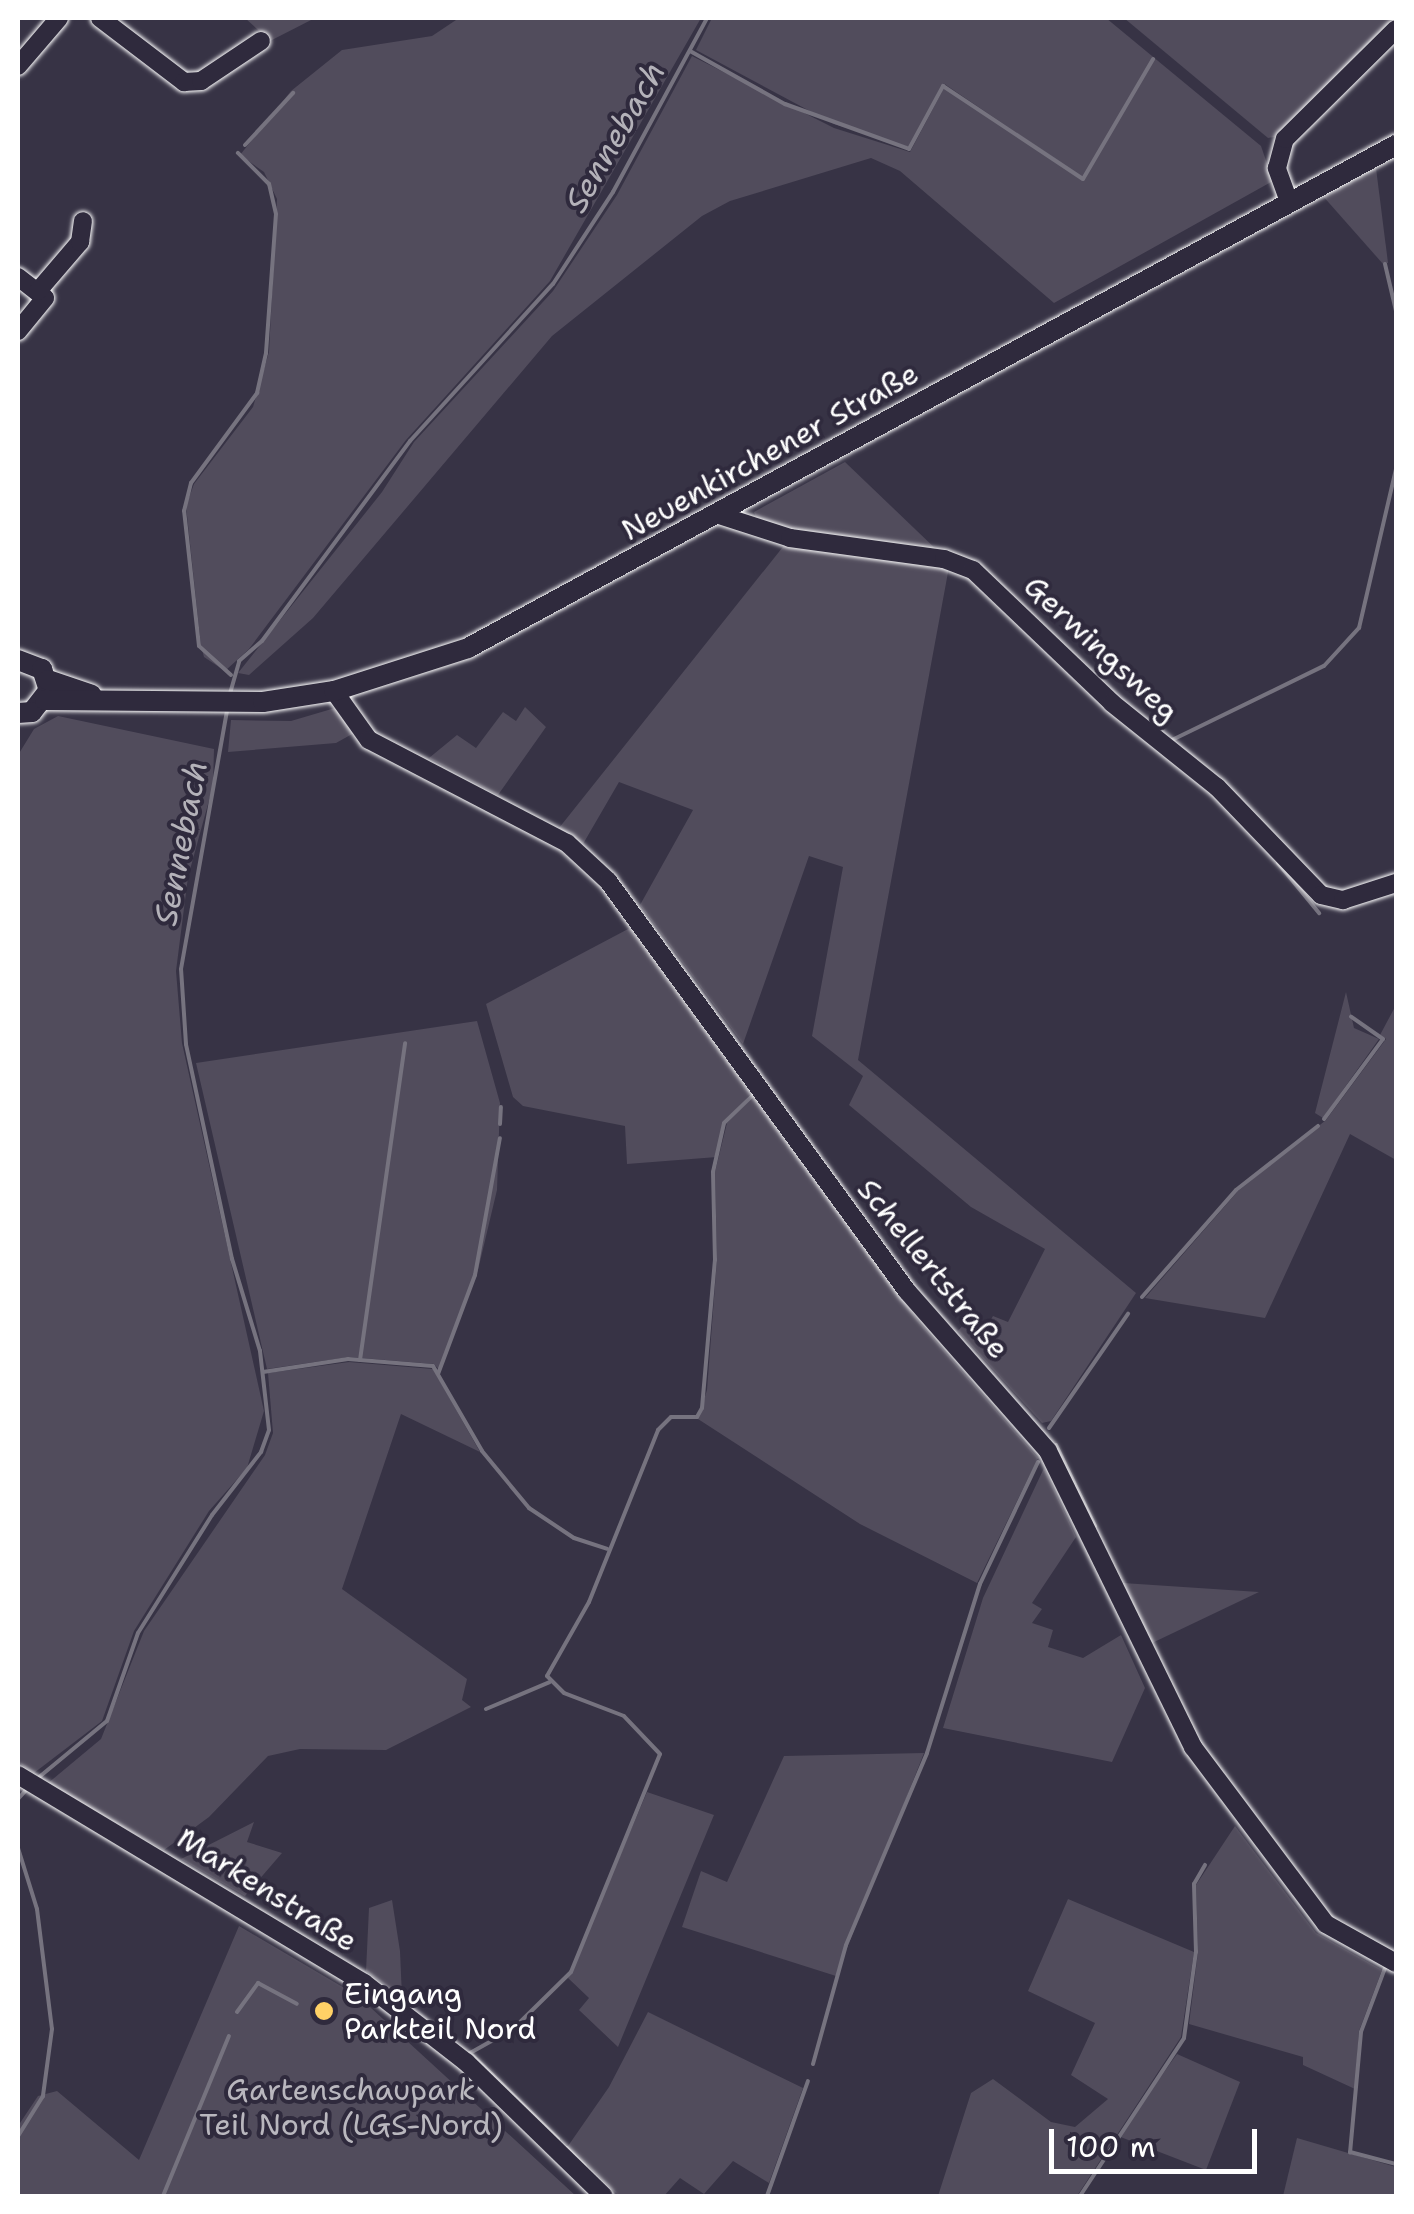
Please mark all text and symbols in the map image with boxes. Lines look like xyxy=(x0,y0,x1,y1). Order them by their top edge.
water label: Sennebach xyxy=(557,55,673,219)
street label: Neuenkirchener Straße xyxy=(615,355,925,549)
street label: Gerwingsweg xyxy=(1016,568,1186,730)
water label: Sennebach xyxy=(146,757,216,929)
street label: Schellertstraße xyxy=(850,1172,1016,1366)
street label: Markenstraße xyxy=(170,1820,364,1960)
place label: Eingang Parkteil Nord xyxy=(344,1976,536,2046)
marker: Eingang Parkteil Nord xyxy=(313,2000,335,2022)
park label: Gartenschaupark Teil Nord (LGS-Nord) xyxy=(199,2072,503,2142)
scale bar xyxy=(1054,2109,1262,2171)
text: 100 m xyxy=(1066,2126,1156,2167)

